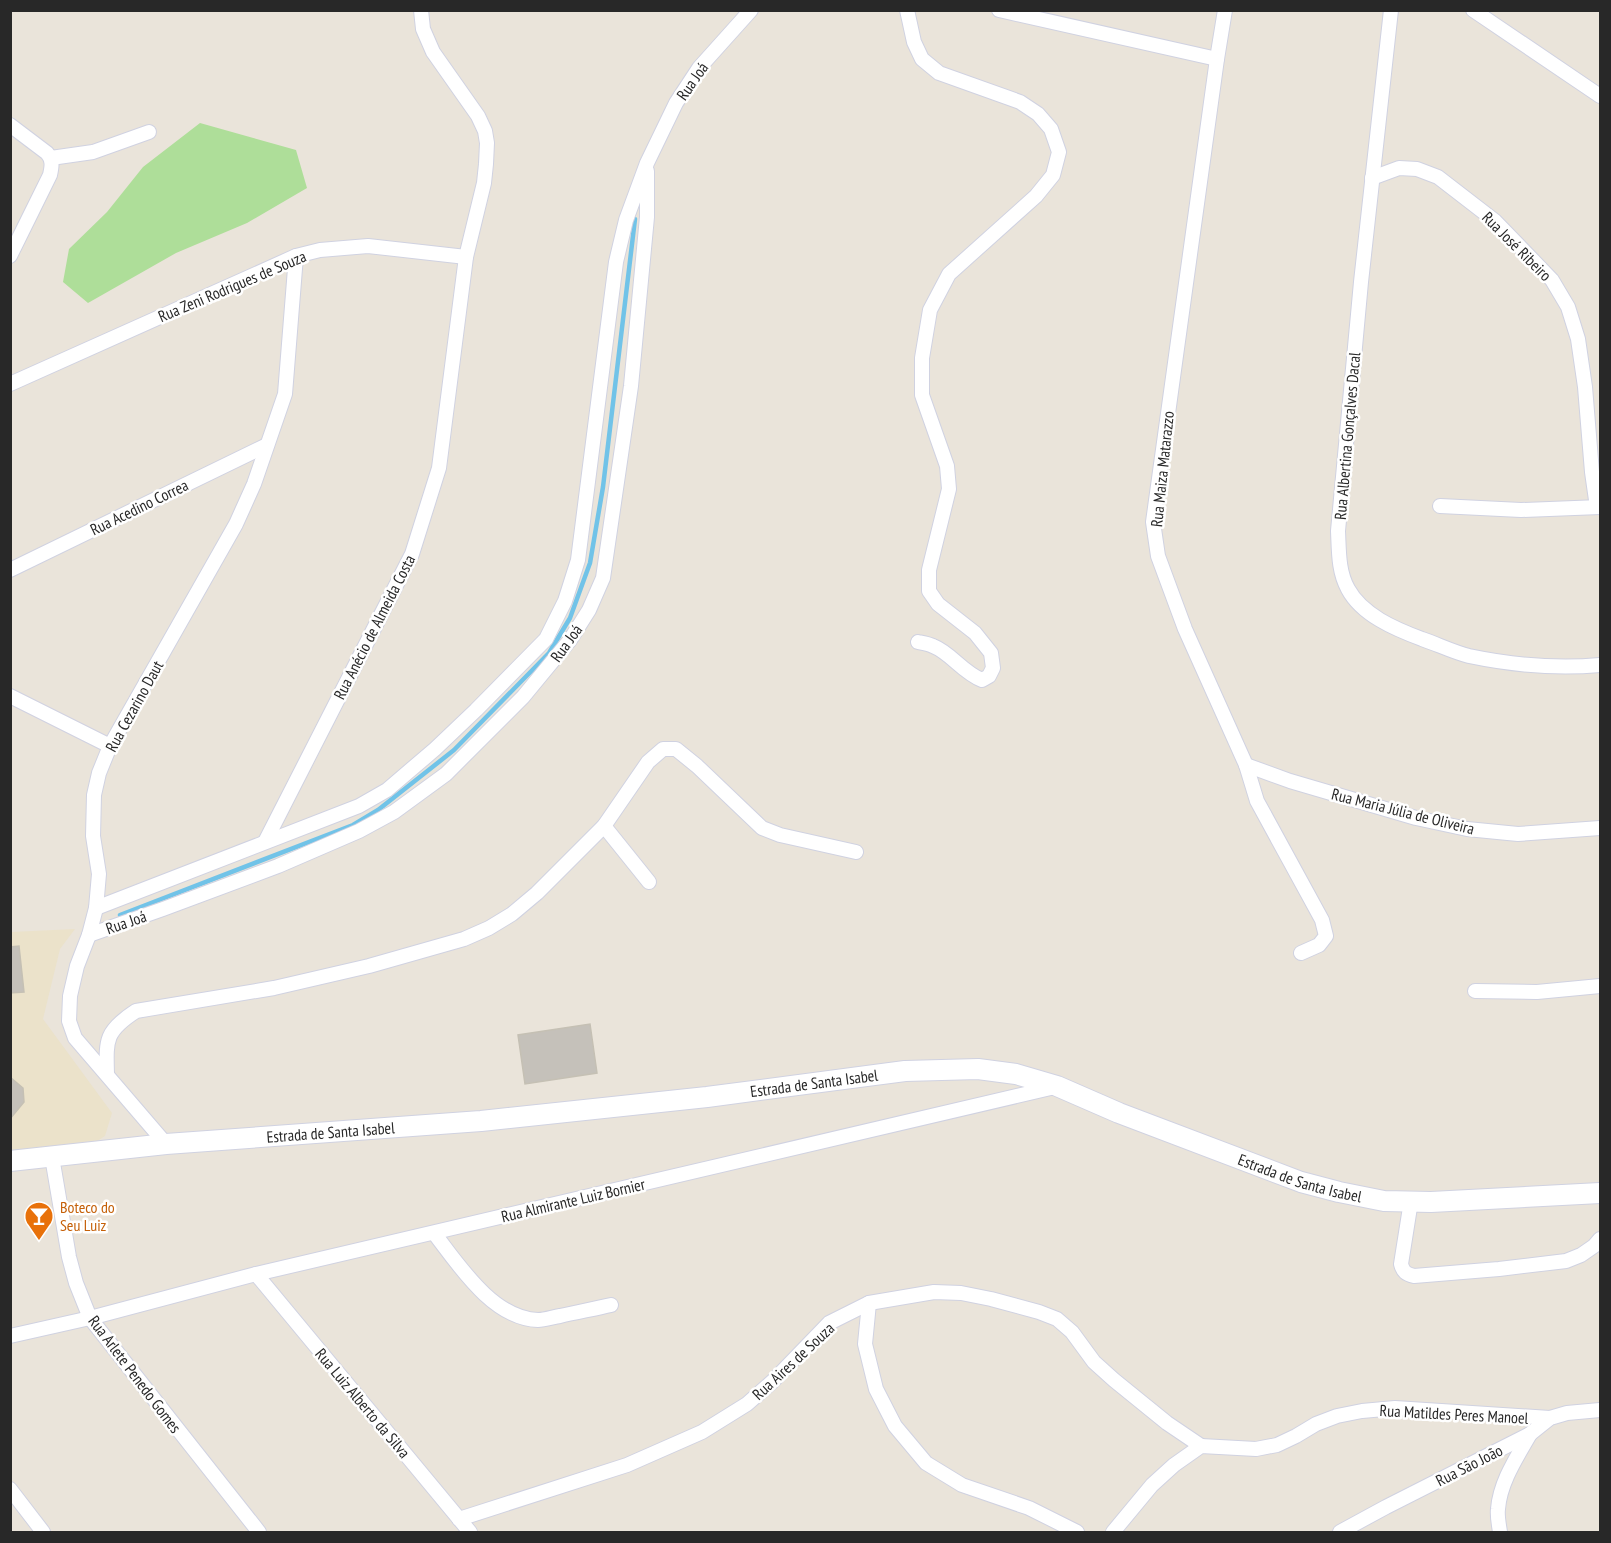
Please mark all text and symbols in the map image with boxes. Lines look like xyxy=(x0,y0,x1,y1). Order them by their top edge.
street label: Rua Joá xyxy=(672,58,712,104)
street label: Rua José Ribeiro xyxy=(1478,207,1556,285)
street label: Rua Zeni Rodrigues de Souza xyxy=(155,246,309,326)
street label: Rua Albertina Gonçalves Dacal xyxy=(1330,351,1364,521)
street label: Rua Maiza Matarazzo xyxy=(1146,410,1178,528)
street label: Rua Acedino Correa xyxy=(87,475,191,539)
street label: Rua Anécio de Almeida Costa xyxy=(329,551,419,703)
street label: Rua Joá xyxy=(546,620,586,666)
street label: Rua Cezarino Daut xyxy=(101,656,168,755)
street label: Rua Maria Júlia de Oliveira xyxy=(1330,784,1476,838)
street label: Rua Joá xyxy=(103,906,149,938)
street label: Estrada de Santa Isabel xyxy=(749,1065,879,1101)
street label: Estrada de Santa Isabel xyxy=(266,1117,396,1147)
street label: Estrada de Santa Isabel xyxy=(1235,1149,1364,1206)
street label: Rua Almirante Luiz Bornier xyxy=(499,1174,648,1226)
place label: Boteco do Seu Luiz xyxy=(60,1197,115,1235)
bar icon: Boteco do Seu Luiz xyxy=(23,1200,55,1242)
street label: Rua Arlete Penedo Gomes xyxy=(84,1311,186,1437)
street label: Rua Aires de Souza xyxy=(748,1318,838,1404)
street label: Rua Luiz Alberto da Silva xyxy=(311,1344,415,1462)
street label: Rua Matildes Peres Manoel xyxy=(1379,1400,1529,1428)
street label: Rua São João xyxy=(1432,1440,1506,1490)

